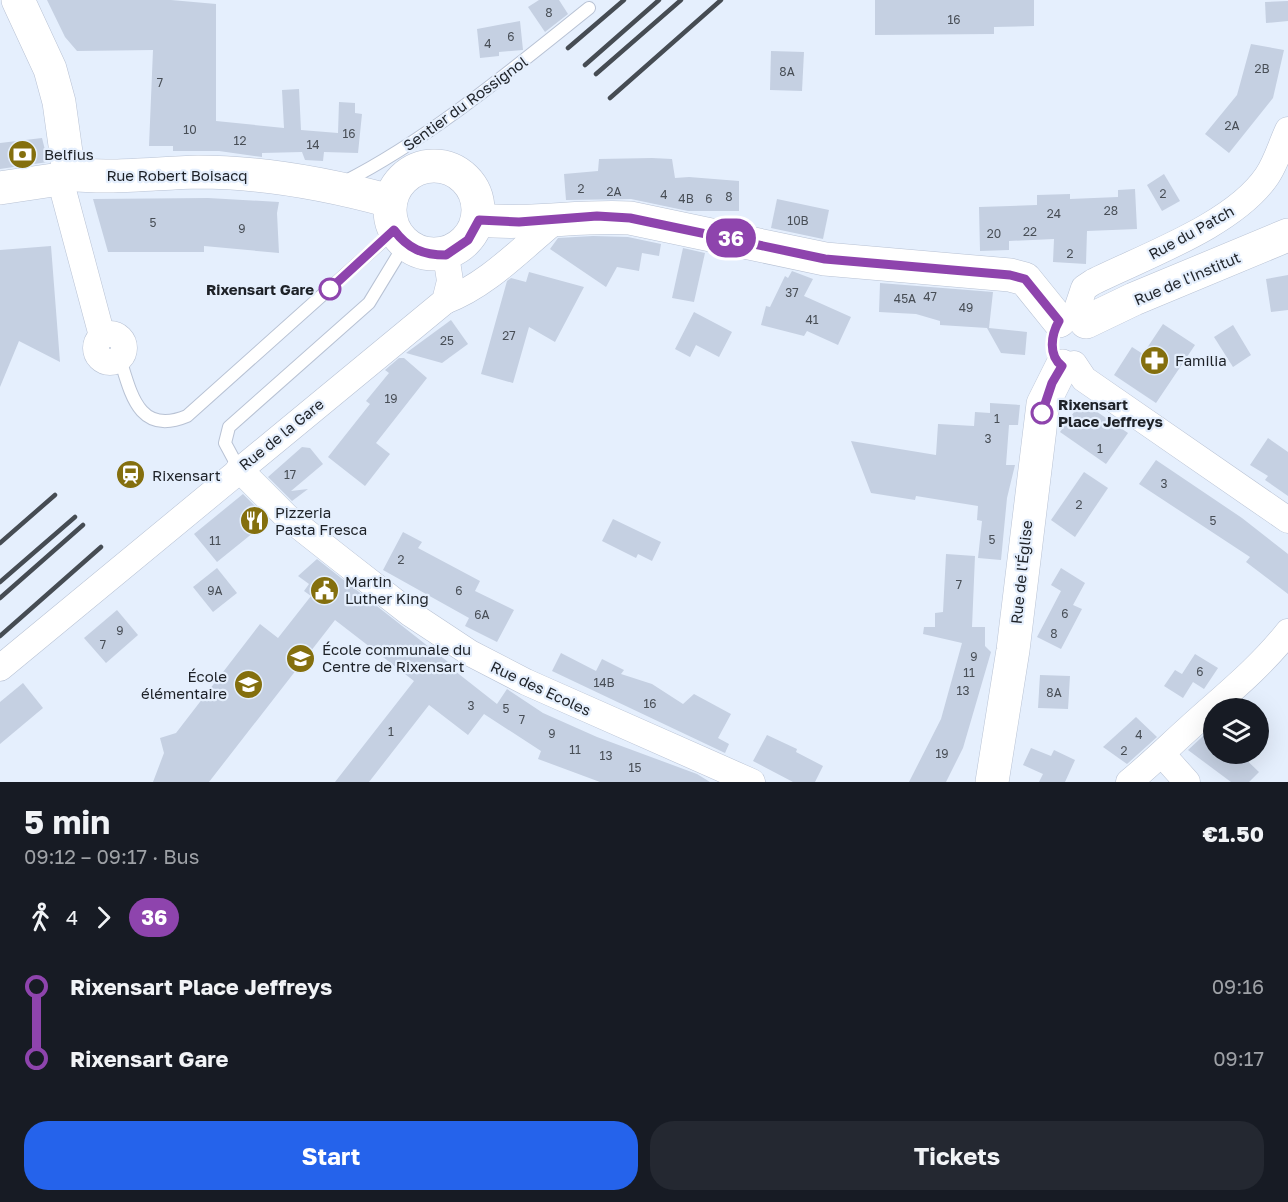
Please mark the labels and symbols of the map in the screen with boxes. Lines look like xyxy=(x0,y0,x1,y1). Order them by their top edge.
house number: 8 xyxy=(545,5,553,20)
house number: 16 xyxy=(947,12,961,27)
house number: 6 xyxy=(507,29,515,44)
house number: 4 xyxy=(484,36,492,51)
street label: Sentier du Rossignol xyxy=(399,52,531,154)
house number: 2B xyxy=(1254,61,1270,76)
house number: 8A xyxy=(779,64,795,79)
house number: 7 xyxy=(157,75,163,90)
house number: 2A xyxy=(1224,118,1240,133)
house number: 10 xyxy=(183,122,197,137)
house number: 16 xyxy=(342,126,356,141)
house number: 12 xyxy=(234,133,246,148)
house number: 14 xyxy=(306,137,320,152)
bank icon: Belfius xyxy=(7,138,39,170)
place label: Belfius xyxy=(44,145,94,163)
street label: Rue Robert Boisacq xyxy=(106,166,248,184)
house number: 2 xyxy=(578,181,585,196)
house number: 2A xyxy=(606,184,622,199)
house number: 2 xyxy=(1160,186,1167,201)
house number: 4 xyxy=(660,187,668,202)
house number: 8 xyxy=(725,189,733,204)
house number: 4B xyxy=(678,191,694,206)
house number: 6 xyxy=(705,191,713,206)
street label: Rue du Patch xyxy=(1145,201,1237,263)
house number: 28 xyxy=(1104,203,1118,218)
house number: 24 xyxy=(1047,206,1061,221)
house number: 10B xyxy=(787,213,809,228)
house number: 5 xyxy=(150,215,157,230)
line badge: 36 xyxy=(704,218,758,258)
house number: 9 xyxy=(238,221,246,236)
house number: 22 xyxy=(1023,224,1037,239)
house number: 20 xyxy=(987,226,1001,241)
house number: 2 xyxy=(1067,246,1074,261)
street label: Rue de l'Institut xyxy=(1131,248,1243,308)
marker: Rixensart Gare xyxy=(319,278,341,300)
place label: Rixensart Gare xyxy=(206,280,314,298)
house number: 37 xyxy=(785,285,799,300)
house number: 47 xyxy=(923,289,937,304)
house number: 45A xyxy=(894,291,916,306)
house number: 49 xyxy=(959,300,973,315)
house number: 41 xyxy=(805,312,819,327)
house number: 27 xyxy=(502,328,516,343)
house number: 25 xyxy=(440,333,454,348)
pharmacy icon: Familia xyxy=(1138,344,1170,376)
place label: Familia xyxy=(1175,351,1227,369)
house number: 19 xyxy=(384,391,398,406)
street label: Rue de la Gare xyxy=(235,394,327,474)
place label: Rixensart Place Jeffreys xyxy=(1058,395,1163,430)
marker: Rixensart Place Jeffreys xyxy=(1031,402,1053,424)
house number: 1 xyxy=(994,411,1000,426)
house number: 3 xyxy=(984,431,992,446)
house number: 1 xyxy=(1097,441,1103,456)
station icon: Rixensart xyxy=(115,459,147,491)
place label: Rixensart xyxy=(152,466,221,484)
house number: 17 xyxy=(284,467,296,482)
house number: 3 xyxy=(1160,476,1168,491)
house number: 2 xyxy=(1076,497,1083,512)
place label: Pizzeria Pasta Fresca xyxy=(275,503,367,538)
restaurant icon: Pizzeria Pasta Fresca xyxy=(238,505,270,537)
house number: 5 xyxy=(1210,513,1217,528)
street label: Rue de l'Église xyxy=(1007,519,1035,625)
house number: 5 xyxy=(989,532,996,547)
house number: 11 xyxy=(209,533,221,548)
house number: 2 xyxy=(398,552,405,567)
place label: Martin Luther King xyxy=(345,572,429,607)
public building icon: Martin Luther King xyxy=(308,574,340,606)
house number: 7 xyxy=(956,577,962,592)
house number: 9A xyxy=(207,583,223,598)
house number: 6 xyxy=(455,583,463,598)
house number: 6 xyxy=(1061,606,1069,621)
house number: 6A xyxy=(474,607,490,622)
house number: 9 xyxy=(116,623,124,638)
house number: 8 xyxy=(1050,626,1058,641)
house number: 7 xyxy=(100,637,106,652)
place label: École communale du Centre de Rixensart xyxy=(322,640,471,675)
school or university icon: École communale du Centre de Rixensart xyxy=(285,642,317,674)
house number: 9 xyxy=(970,649,978,664)
street label: Rue des Ecoles xyxy=(488,657,594,719)
house number: 6 xyxy=(1196,664,1204,679)
house number: 11 xyxy=(963,665,975,680)
place label: École élémentaire xyxy=(141,667,227,702)
school or university icon: École élémentaire xyxy=(232,669,264,701)
house number: 14B xyxy=(593,675,615,690)
house number: 13 xyxy=(957,683,969,698)
house number: 8A xyxy=(1046,685,1062,700)
house number: 16 xyxy=(643,696,657,711)
house number: 3 xyxy=(467,698,475,713)
house number: 5 xyxy=(503,701,510,716)
house number: 7 xyxy=(519,712,525,727)
house number: 1 xyxy=(388,724,394,739)
house number: 9 xyxy=(548,726,556,741)
house number: 4 xyxy=(1135,727,1143,742)
house number: 11 xyxy=(569,742,581,757)
house number: 2 xyxy=(1121,743,1128,758)
house number: 19 xyxy=(935,746,949,761)
house number: 13 xyxy=(600,748,612,763)
house number: 15 xyxy=(629,760,641,775)

